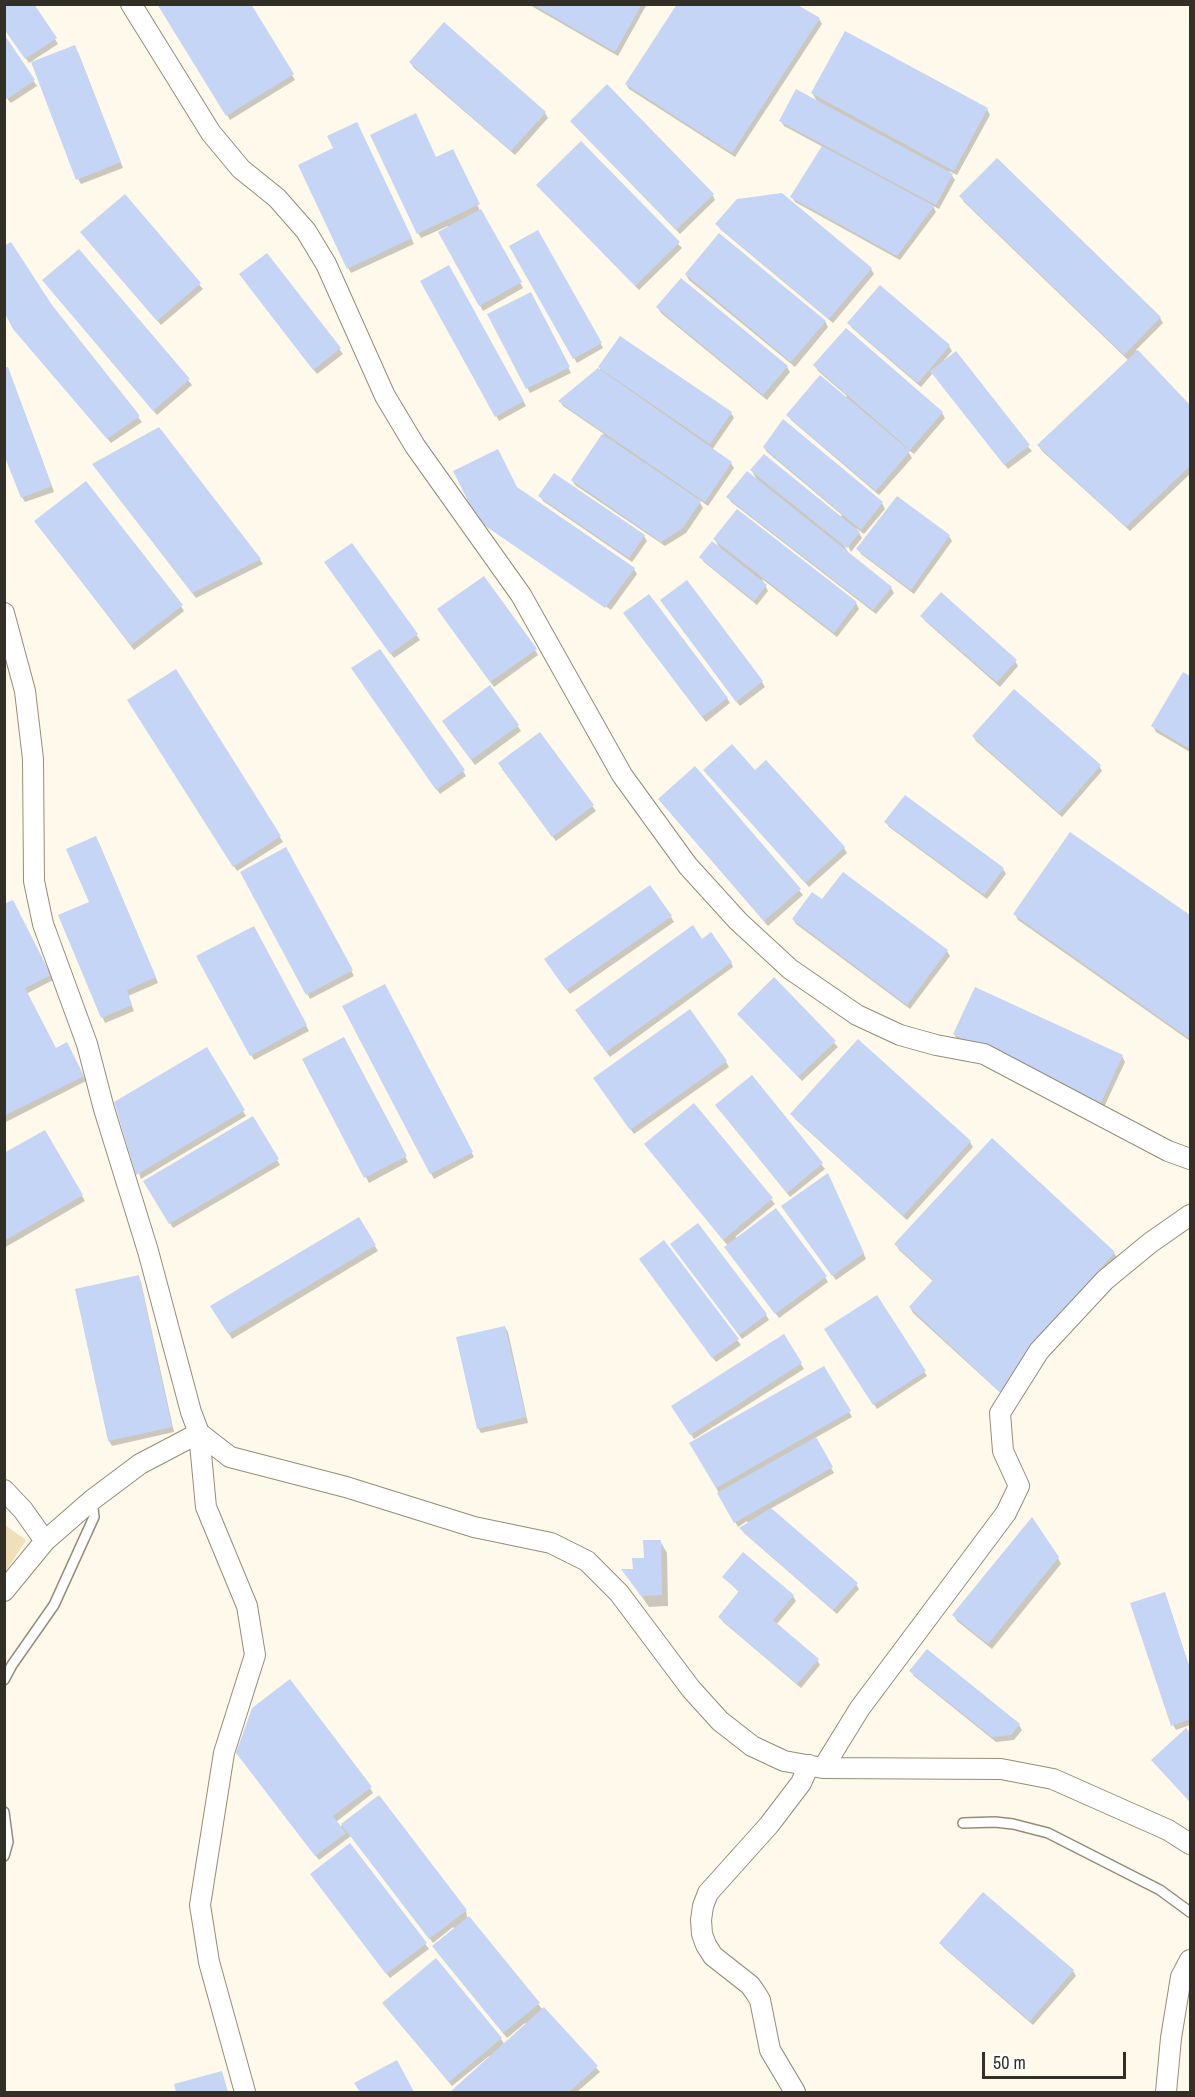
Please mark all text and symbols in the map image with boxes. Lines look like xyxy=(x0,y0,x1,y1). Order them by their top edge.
scale bar xyxy=(985,2040,1129,2078)
text: 50 m xyxy=(993,2050,1026,2075)

